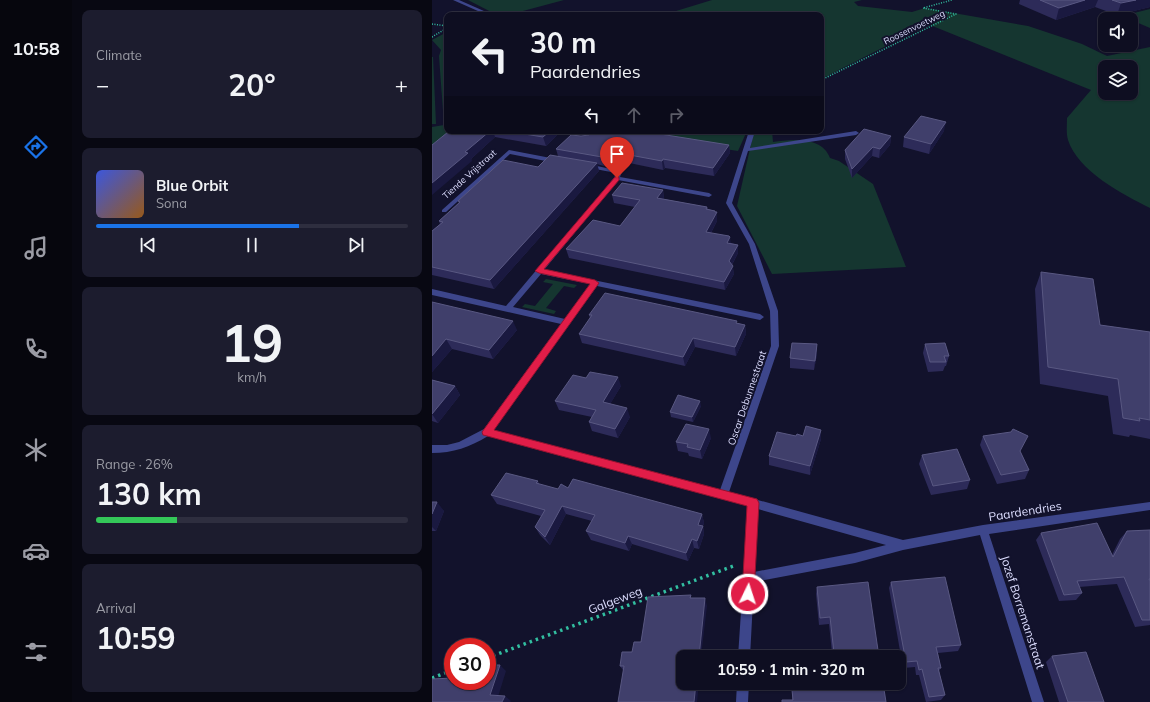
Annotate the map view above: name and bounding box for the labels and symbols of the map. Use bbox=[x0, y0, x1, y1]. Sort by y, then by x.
street label: Roosenvoetweg bbox=[881, 7, 947, 47]
pin bbox=[600, 137, 634, 178]
street label: Tiende Vrijstraat bbox=[440, 147, 498, 201]
street label: Oscar Debunnestraat bbox=[725, 349, 769, 447]
street label: Paardendries bbox=[987, 498, 1063, 524]
street label: Jozef Borremanstraat bbox=[998, 553, 1048, 671]
position arrow bbox=[727, 573, 769, 615]
street label: Galgeweg bbox=[586, 583, 644, 617]
speed limit sign: 30 bbox=[444, 638, 496, 690]

